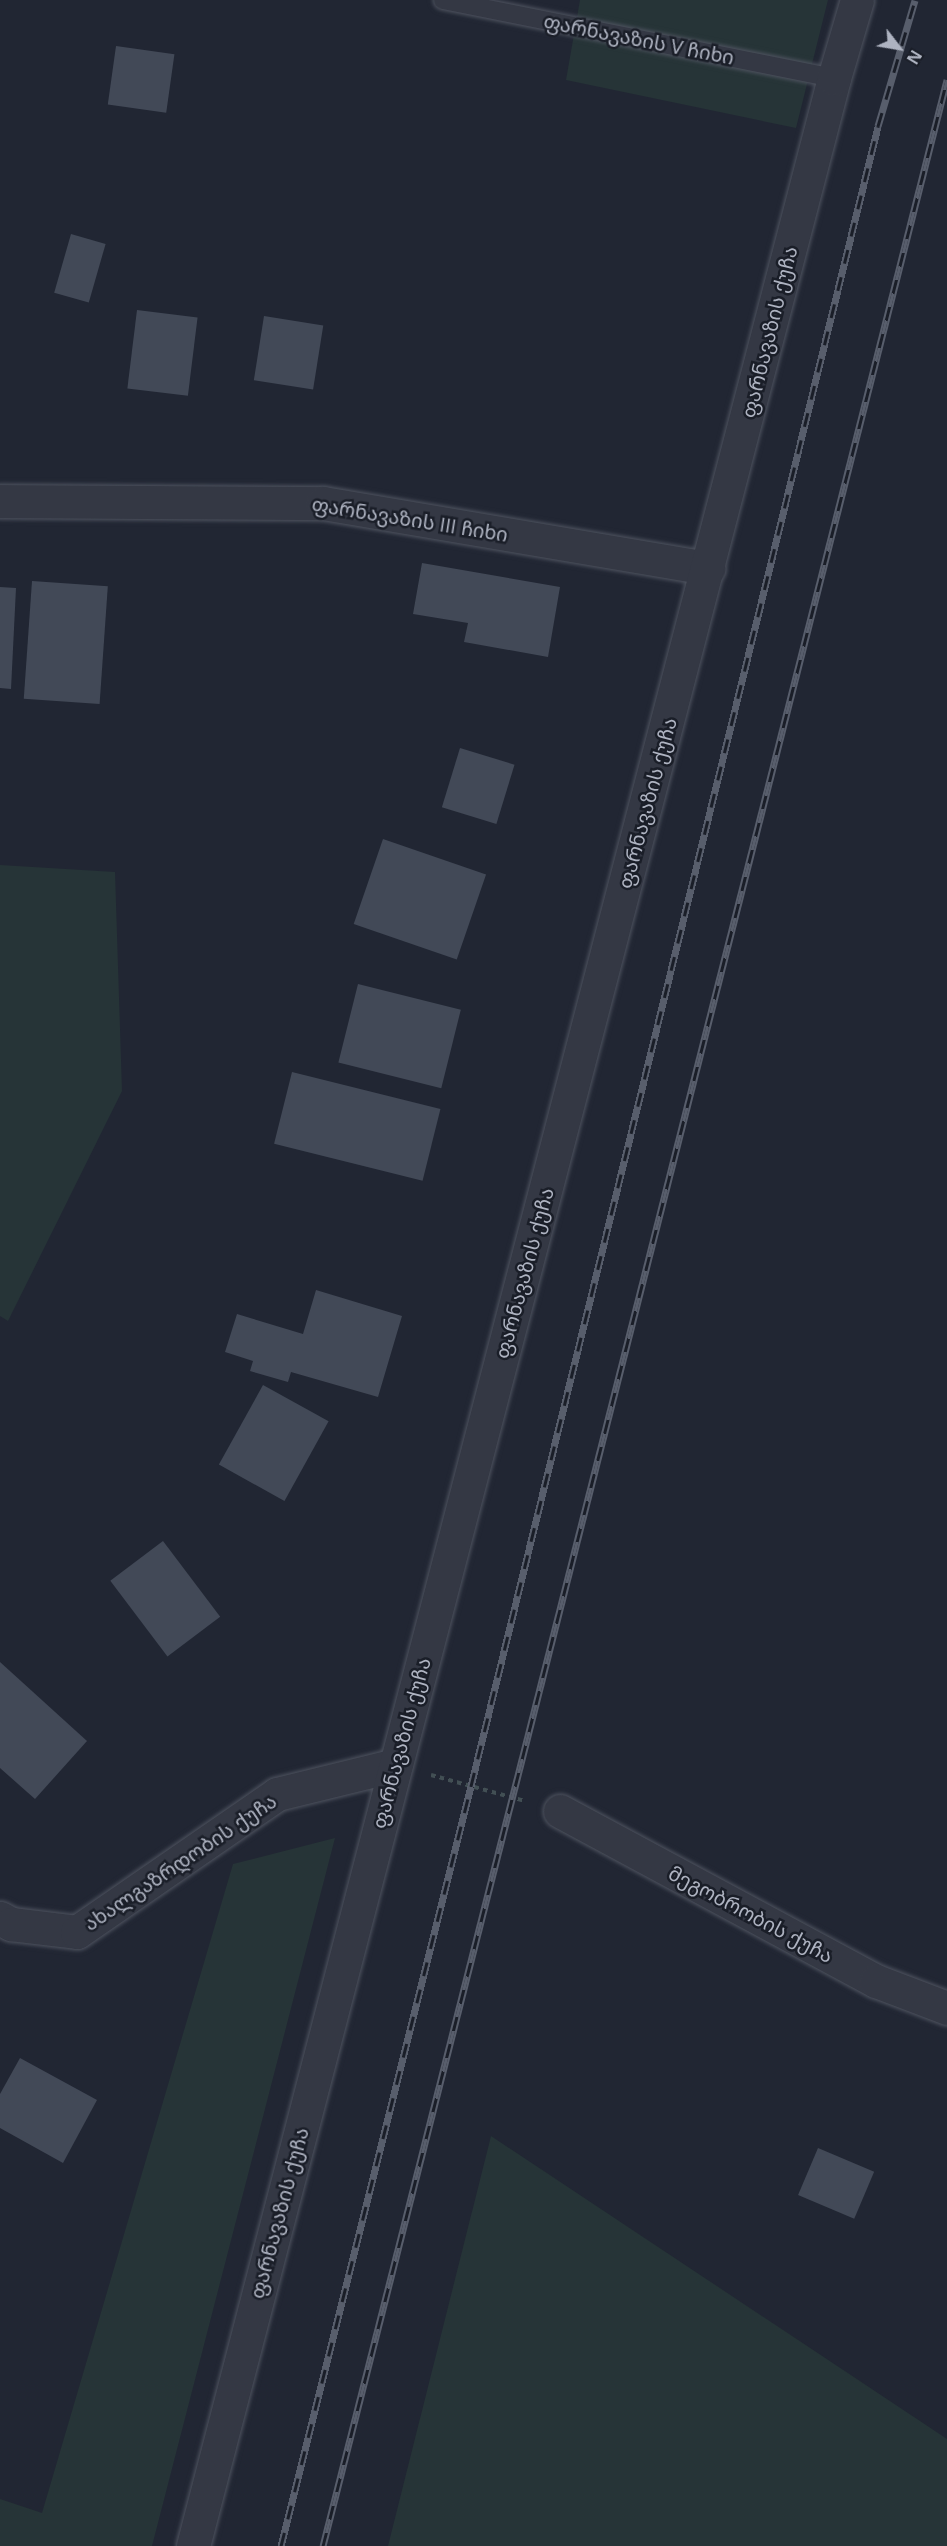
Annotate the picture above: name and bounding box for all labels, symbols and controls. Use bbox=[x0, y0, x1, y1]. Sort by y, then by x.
street label: ფარნავაზის V ჩიხი bbox=[542, 9, 736, 69]
north arrow bbox=[869, 18, 929, 78]
text: N bbox=[902, 46, 927, 69]
street label: ფარნავაზის ქუჩა bbox=[736, 244, 802, 420]
street label: ფარნავაზის III ჩიხი bbox=[310, 492, 510, 546]
street label: ფარნავაზის ქუჩა bbox=[613, 715, 681, 891]
street label: ფარნავაზის ქუჩა bbox=[490, 1185, 558, 1361]
street label: ფარნავაზის ქუჩა bbox=[367, 1655, 435, 1831]
street label: ახალგაზრდობის ქუჩა bbox=[79, 1789, 281, 1935]
street label: მეგობრობის ქუჩა bbox=[665, 1860, 837, 1968]
street label: ფარნავაზის ქუჩა bbox=[245, 2125, 313, 2301]

